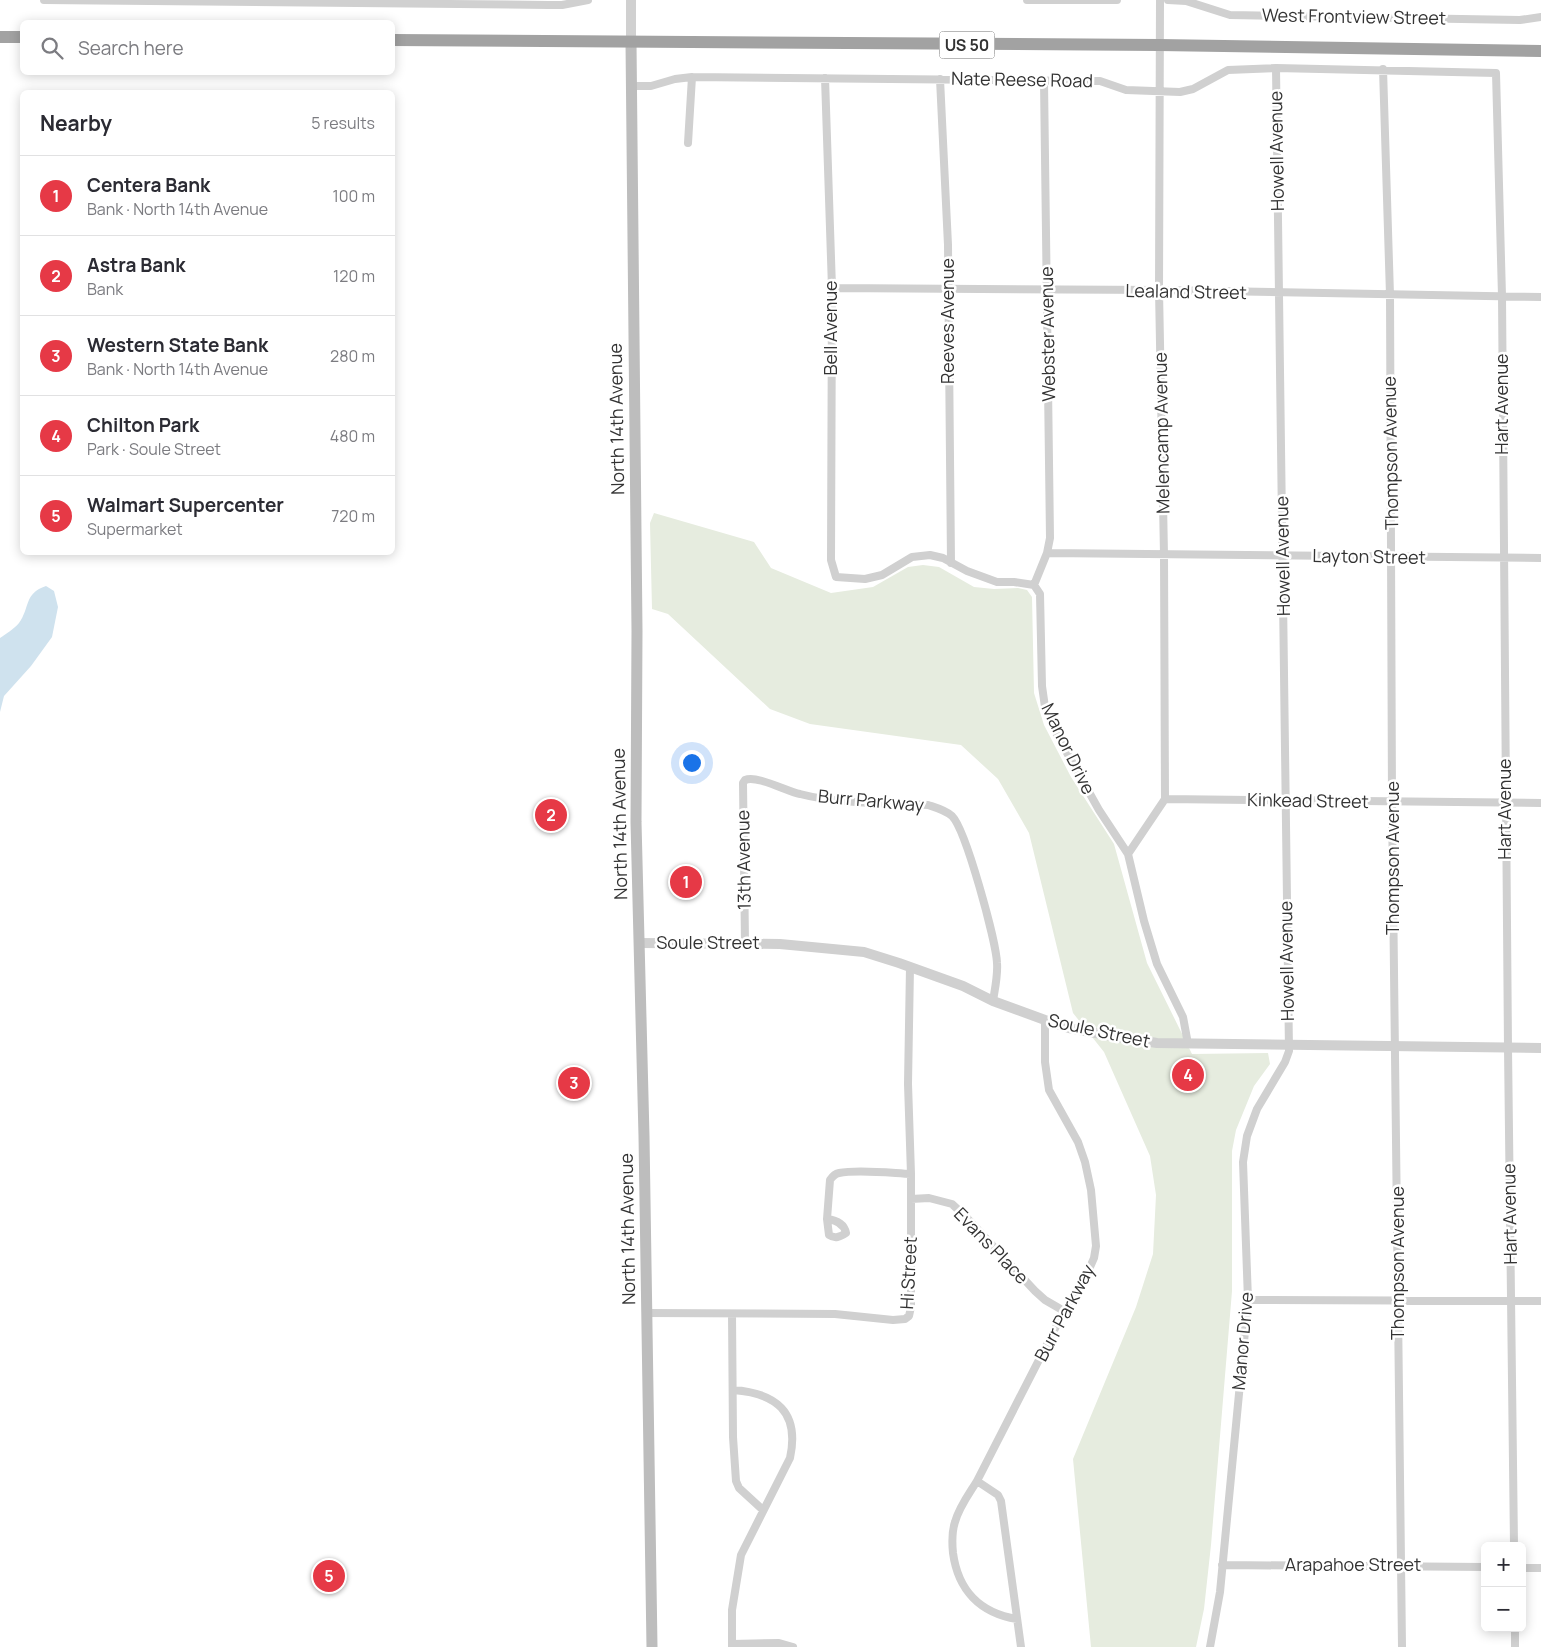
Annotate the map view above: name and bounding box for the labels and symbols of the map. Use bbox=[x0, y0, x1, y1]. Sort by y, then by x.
street label: West Frontview Street bbox=[1262, 2, 1446, 30]
road number: US 50 bbox=[940, 32, 994, 58]
street label: Nate Reese Road bbox=[951, 66, 1093, 92]
street label: Howell Avenue bbox=[1263, 91, 1289, 211]
street label: Reeves Avenue bbox=[935, 258, 959, 384]
street label: Webster Avenue bbox=[1034, 266, 1060, 402]
street label: Lealand Street bbox=[1125, 278, 1247, 304]
street label: Bell Avenue bbox=[818, 280, 842, 376]
street label: North 14th Avenue bbox=[603, 343, 629, 495]
street label: Melencamp Avenue bbox=[1148, 352, 1174, 514]
street label: Hart Avenue bbox=[1489, 353, 1513, 455]
street label: Thompson Avenue bbox=[1377, 376, 1403, 530]
street label: Howell Avenue bbox=[1269, 496, 1295, 616]
street label: Layton Street bbox=[1312, 543, 1426, 569]
street label: Manor Drive bbox=[1037, 699, 1101, 798]
street label: North 14th Avenue bbox=[606, 748, 632, 900]
your location bbox=[679, 750, 705, 776]
street label: Hart Avenue bbox=[1492, 758, 1516, 860]
street label: Thompson Avenue bbox=[1380, 781, 1404, 935]
street label: Burr Parkway bbox=[817, 783, 926, 817]
street label: Kinkead Street bbox=[1247, 787, 1369, 813]
pin: 2 bbox=[535, 796, 567, 834]
street label: 13th Avenue bbox=[730, 810, 756, 910]
pin: 1 bbox=[670, 863, 702, 901]
street label: Howell Avenue bbox=[1273, 901, 1299, 1021]
street label: Soule Street bbox=[656, 930, 760, 954]
street label: Soule Street bbox=[1046, 1008, 1152, 1053]
pin: 4 bbox=[1172, 1056, 1204, 1094]
pin: 3 bbox=[558, 1064, 590, 1102]
street label: North 14th Avenue bbox=[614, 1153, 640, 1305]
street label: Hart Avenue bbox=[1496, 1163, 1522, 1265]
street label: Thompson Avenue bbox=[1385, 1186, 1409, 1340]
street label: Evans Place bbox=[949, 1202, 1034, 1289]
street label: Hi Street bbox=[894, 1236, 922, 1310]
street label: Burr Parkway bbox=[1029, 1259, 1100, 1365]
street label: Manor Drive bbox=[1226, 1291, 1258, 1391]
street label: Arapahoe Street bbox=[1285, 1552, 1421, 1576]
pin: 5 bbox=[313, 1557, 345, 1595]

